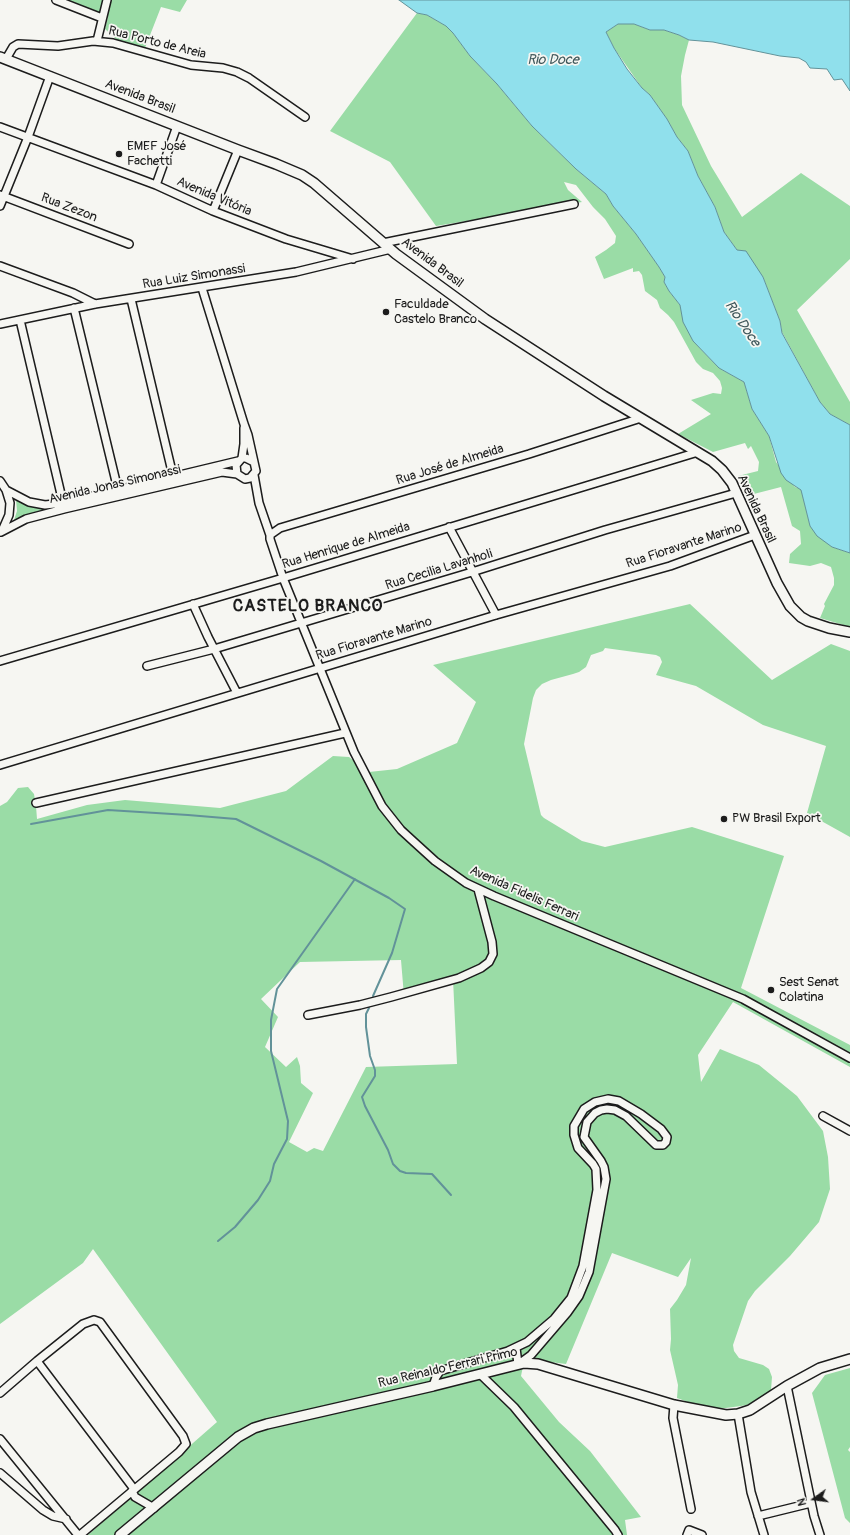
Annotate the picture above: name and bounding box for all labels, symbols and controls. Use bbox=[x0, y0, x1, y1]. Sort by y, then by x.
street label: Rua Porto de Areia bbox=[107, 23, 207, 63]
water label: Rio Doce bbox=[527, 52, 579, 68]
street label: Avenida Brasil bbox=[103, 76, 177, 118]
place label: EMEF José Fachetti bbox=[127, 139, 186, 170]
marker: EMEF José Fachetti bbox=[114, 149, 124, 159]
street label: Avenida Vitória bbox=[174, 174, 254, 220]
street label: Rua Zezon bbox=[39, 190, 99, 226]
street label: Avenida Brasil bbox=[398, 235, 466, 291]
street label: Rua Luiz Simonassi bbox=[141, 261, 247, 293]
place label: Faculdade Castelo Branco bbox=[394, 297, 477, 328]
water label: Rio Doce bbox=[721, 298, 763, 350]
marker: Faculdade Castelo Branco bbox=[381, 307, 391, 317]
street label: Rua José de Almeida bbox=[394, 441, 506, 489]
street label: Avenida Jonas Simonassi bbox=[47, 462, 183, 508]
street label: Avenida Brasil bbox=[733, 472, 779, 546]
street label: Rua Henrique de Almeida bbox=[280, 519, 412, 573]
street label: Rua Fioravante Marino bbox=[624, 520, 744, 572]
street label: Rua Cecilia Lavanholi bbox=[384, 546, 494, 594]
district label: CASTELO BRANCO bbox=[233, 597, 383, 617]
street label: Rua Fioravante Marino bbox=[314, 614, 434, 664]
place label: PW Brasil Export bbox=[732, 811, 821, 827]
marker: PW Brasil Export bbox=[719, 814, 729, 824]
street label: Avenida Fidelis Ferrari bbox=[467, 863, 581, 925]
place label: Sest Senat Colatina bbox=[779, 975, 839, 1006]
marker: Sest Senat Colatina bbox=[766, 985, 776, 995]
street label: Rua Reinaldo Ferrari Primo bbox=[377, 1344, 519, 1392]
north arrow bbox=[794, 1479, 834, 1519]
text: N bbox=[795, 1497, 809, 1507]

